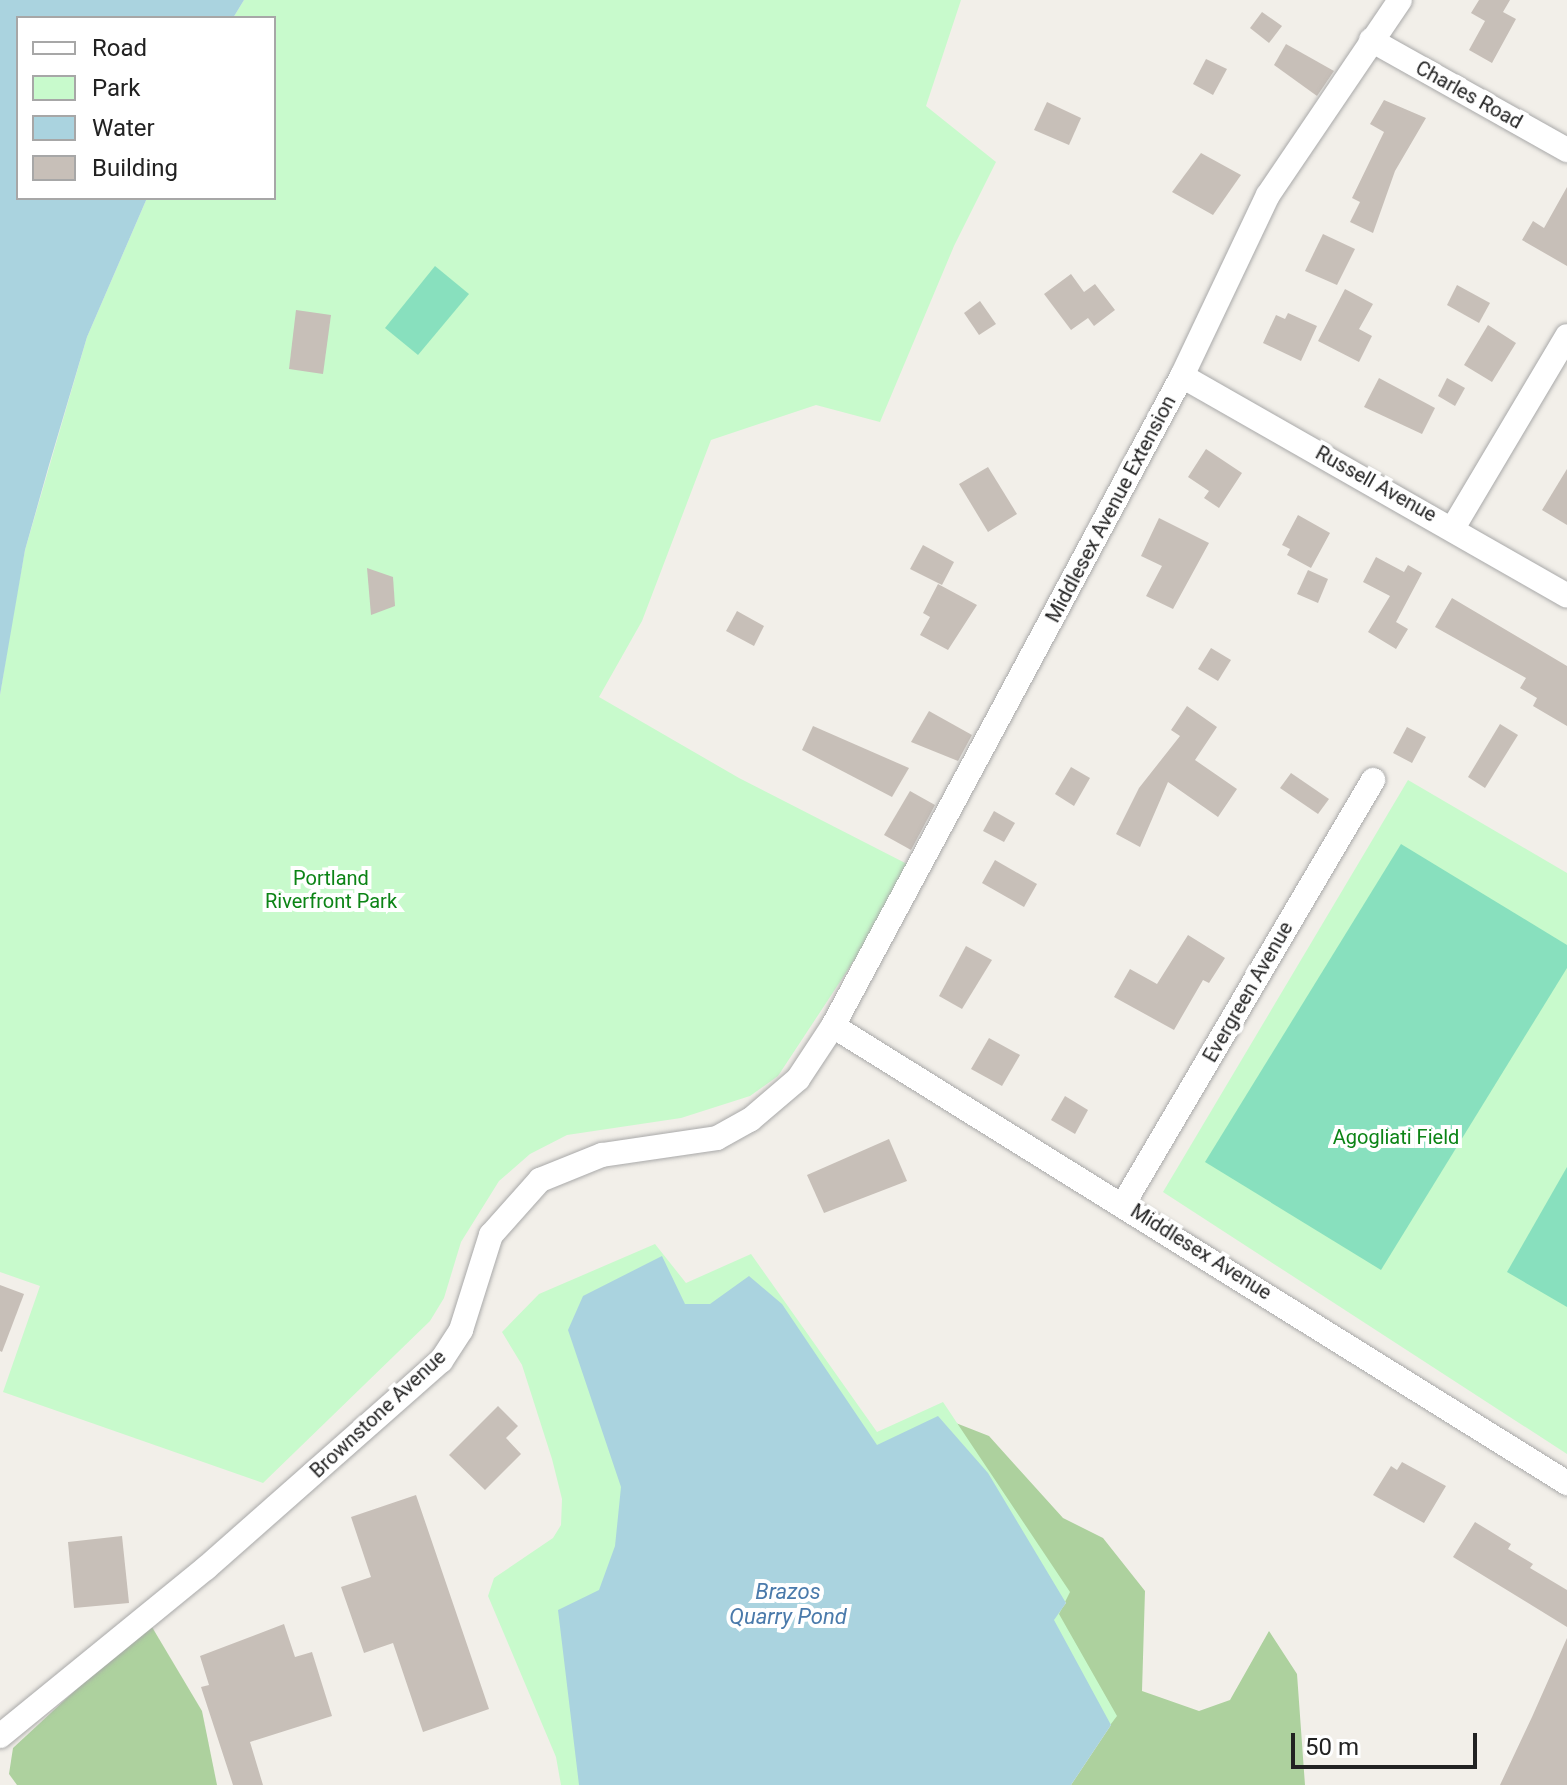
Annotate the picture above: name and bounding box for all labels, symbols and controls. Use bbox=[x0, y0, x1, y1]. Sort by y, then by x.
legend bbox=[16, 16, 276, 200]
text: Road bbox=[92, 34, 147, 62]
street label: Charles Road bbox=[1411, 56, 1527, 134]
text: Park bbox=[92, 74, 140, 102]
text: Water bbox=[92, 114, 155, 142]
text: Building bbox=[92, 154, 178, 182]
street label: Middlesex Avenue Extension bbox=[1041, 391, 1181, 627]
street label: Russell Avenue bbox=[1311, 441, 1441, 527]
park label: Portland Riverfront Park bbox=[265, 866, 397, 913]
street label: Evergreen Avenue bbox=[1198, 917, 1298, 1067]
park label: Agogliati Field bbox=[1333, 1125, 1459, 1149]
street label: Middlesex Avenue bbox=[1126, 1199, 1276, 1305]
street label: Brownstone Avenue bbox=[305, 1345, 451, 1483]
water label: Brazos Quarry Pond bbox=[729, 1578, 847, 1630]
scale bar bbox=[1295, 1717, 1481, 1767]
text: 50 m bbox=[1305, 1733, 1359, 1761]

